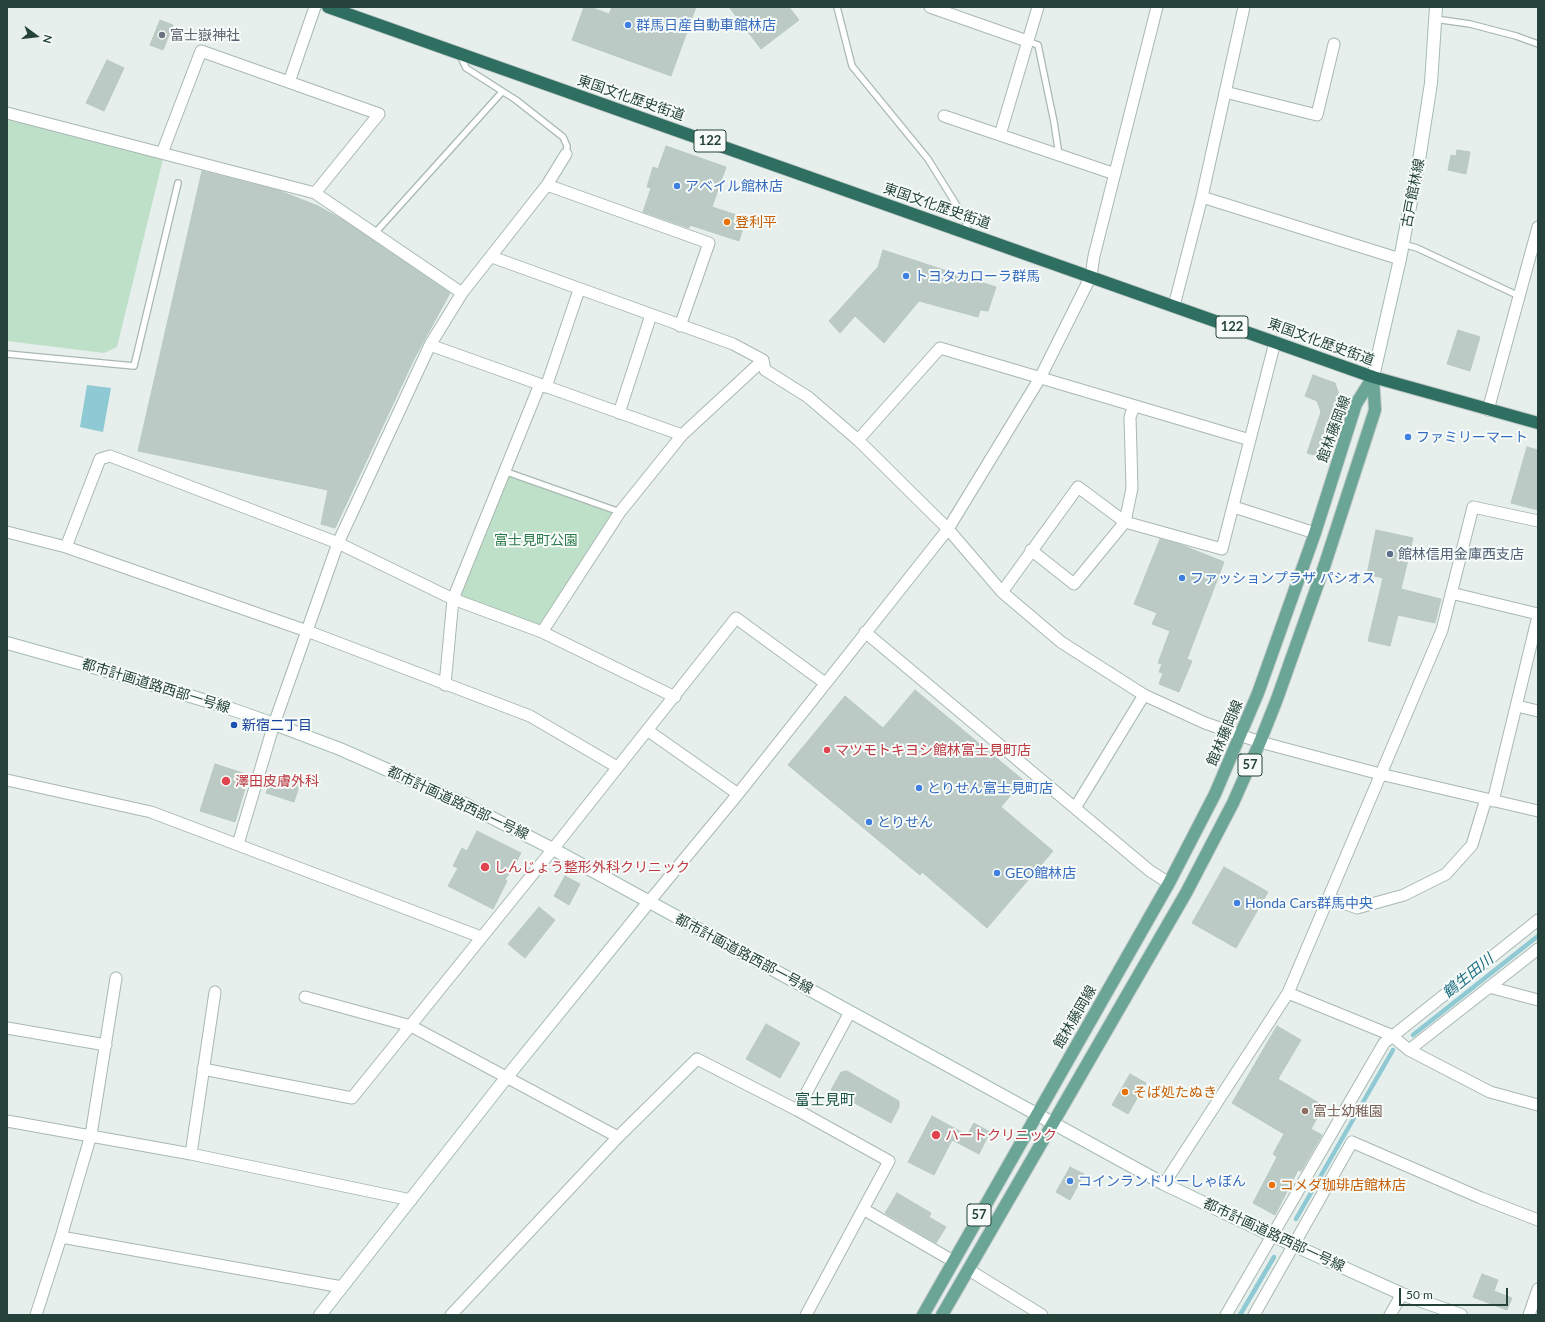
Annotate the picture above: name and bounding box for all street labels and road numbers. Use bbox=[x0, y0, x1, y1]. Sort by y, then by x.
street label: 東国文化歴史街道 bbox=[575, 72, 687, 124]
road number: 122 bbox=[694, 130, 726, 152]
street label: 古戸館林線 bbox=[1398, 157, 1428, 229]
street label: 東国文化歴史街道 bbox=[881, 180, 993, 232]
street label: 東国文化歴史街道 bbox=[1266, 315, 1376, 369]
road number: 122 bbox=[1216, 316, 1248, 338]
street label: 館林藤岡線 bbox=[1314, 393, 1354, 465]
street label: 都市計画道路西部一号線 bbox=[80, 655, 232, 717]
street label: 館林藤岡線 bbox=[1204, 698, 1246, 768]
road number: 57 bbox=[1238, 754, 1262, 776]
street label: 都市計画道路西部一号線 bbox=[385, 763, 531, 843]
street label: 都市計画道路西部一号線 bbox=[672, 910, 816, 998]
street label: 館林藤岡線 bbox=[1050, 982, 1100, 1052]
street label: 都市計画道路西部一号線 bbox=[1201, 1195, 1347, 1275]
road number: 57 bbox=[967, 1204, 991, 1226]

